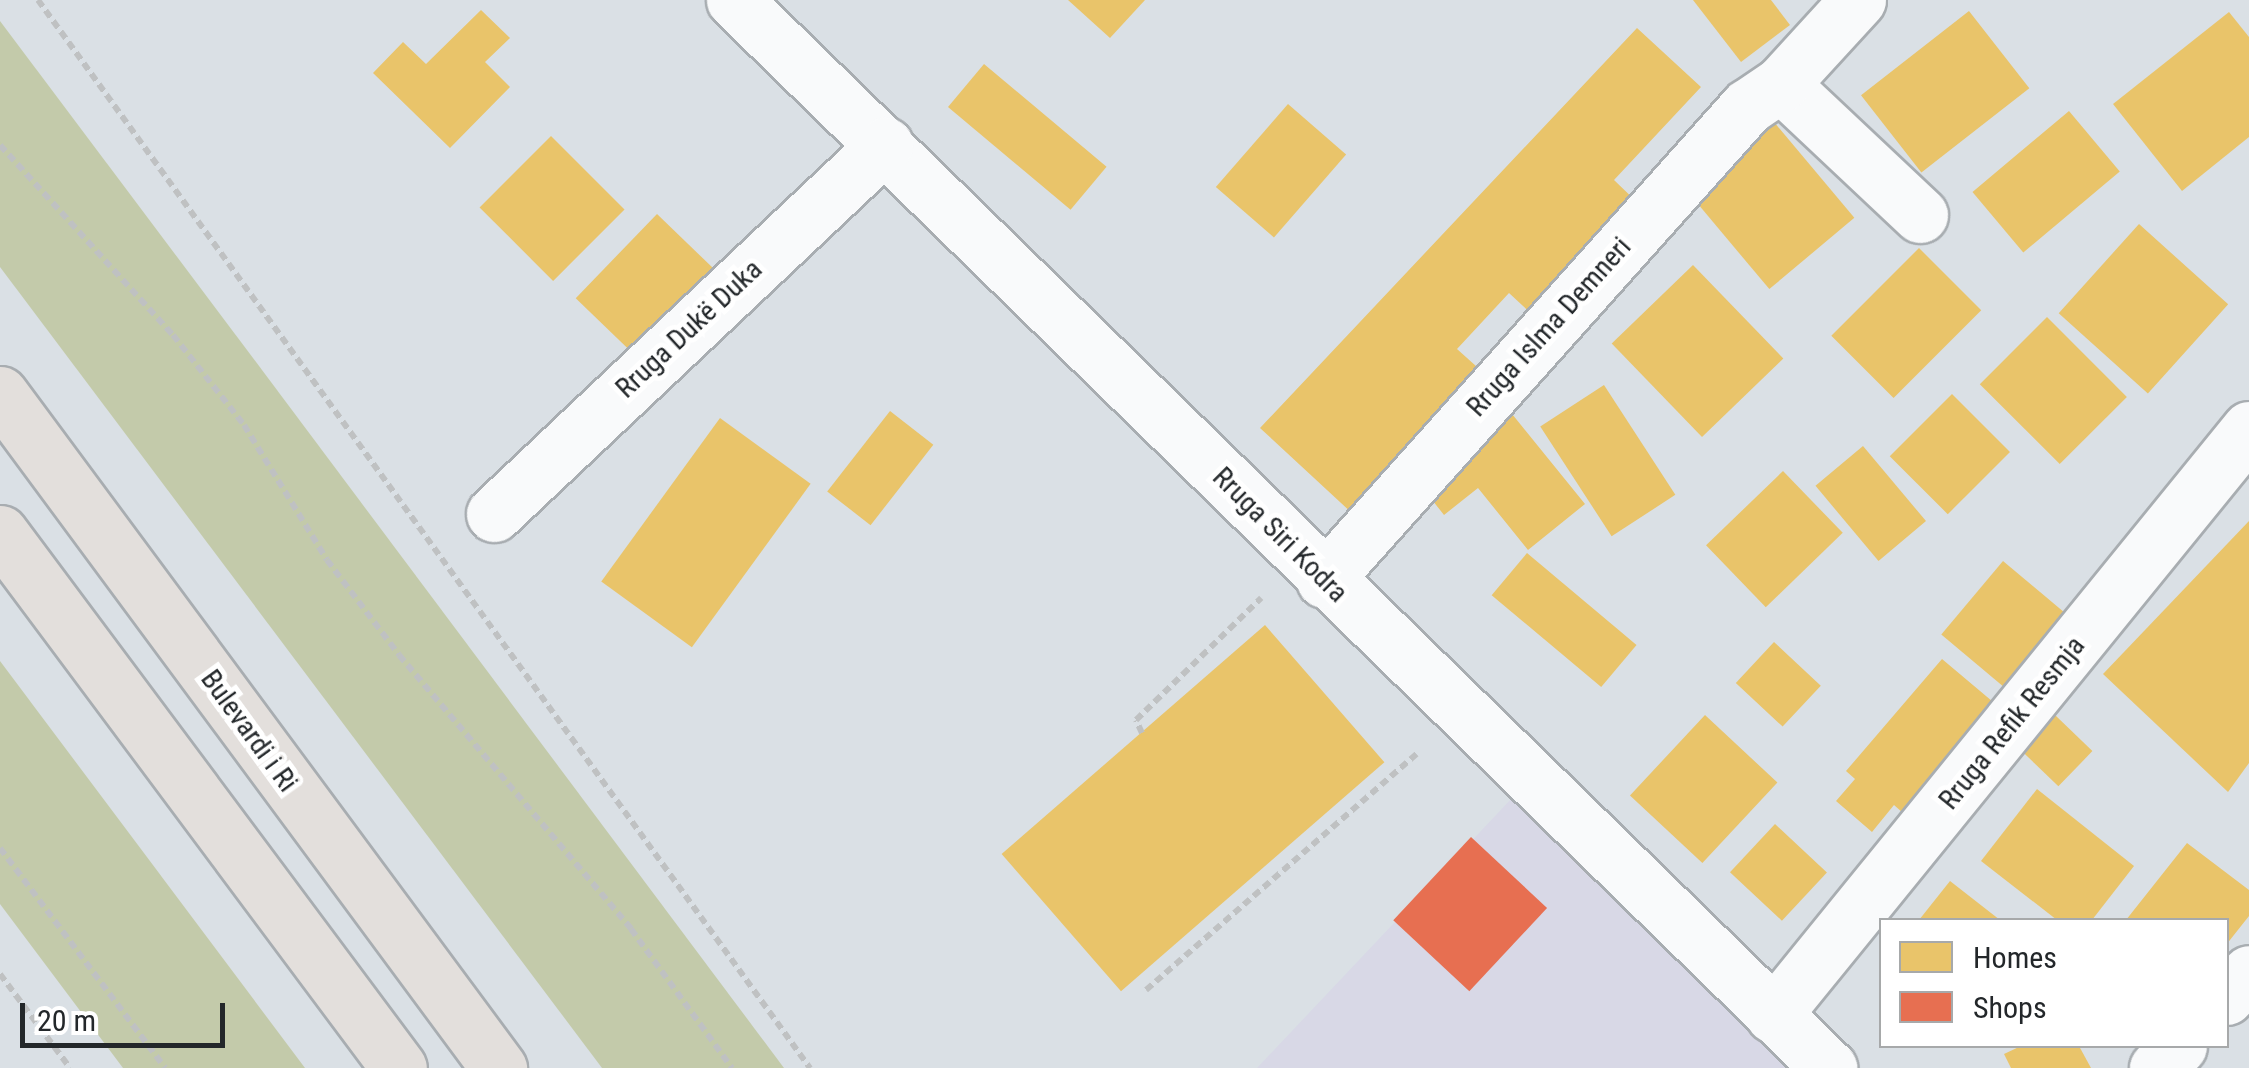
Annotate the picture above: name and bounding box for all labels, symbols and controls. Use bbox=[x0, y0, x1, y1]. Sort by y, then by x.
street label: Rruga Islma Demneri bbox=[1460, 230, 1638, 424]
street label: Rruga Dukë Duka bbox=[609, 253, 769, 405]
street label: Rruga Siri Kodra bbox=[1205, 460, 1355, 610]
street label: Rruga Refik Resmja bbox=[1932, 630, 2092, 816]
street label: Bulevardi i Ri bbox=[194, 663, 304, 799]
legend bbox=[1879, 918, 2229, 1048]
text: Homes bbox=[1973, 940, 2057, 975]
scale bar bbox=[25, 983, 230, 1045]
text: Shops bbox=[1973, 990, 2047, 1025]
text: 20 m bbox=[37, 1003, 96, 1038]

